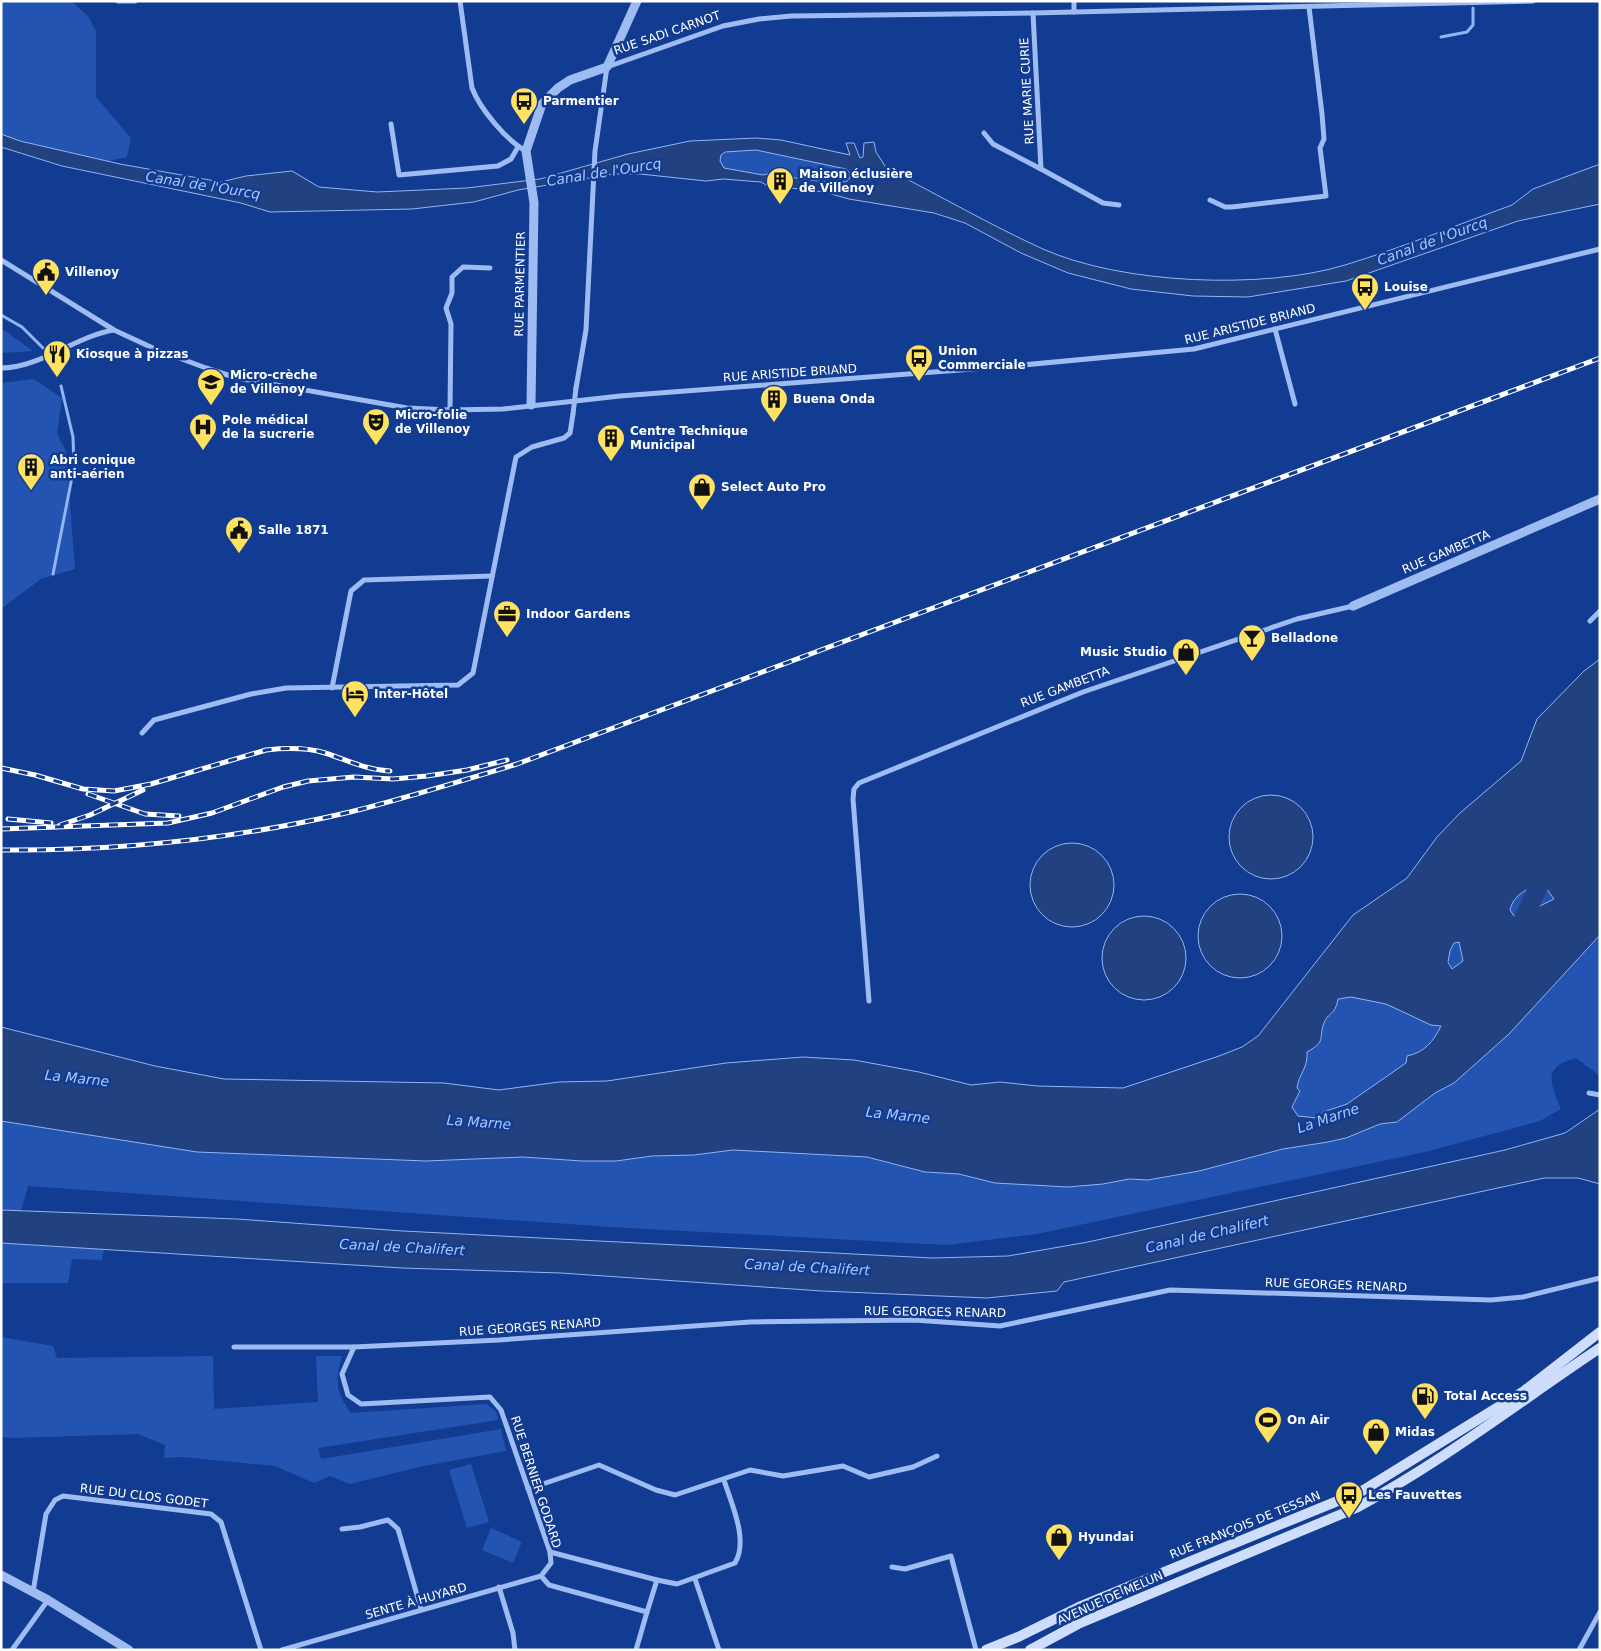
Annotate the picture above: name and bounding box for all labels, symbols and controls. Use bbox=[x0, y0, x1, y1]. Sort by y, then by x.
street label: RUE SADI CARNOT bbox=[612, 8, 723, 58]
street label: RUE MARIE CURIE bbox=[1017, 37, 1037, 145]
bus stop icon: Parmentier bbox=[509, 86, 539, 125]
place label: Parmentier bbox=[543, 94, 619, 108]
water label: Canal de l'Ourcq bbox=[545, 155, 663, 189]
building icon: Maison éclusière de Villenoy bbox=[765, 166, 795, 205]
place label: Maison éclusière de Villenoy bbox=[799, 167, 913, 195]
water label: Canal de l'Ourcq bbox=[144, 168, 262, 202]
water label: Canal de l'Ourcq bbox=[1375, 214, 1489, 268]
street label: RUE PARMENTIER bbox=[512, 231, 528, 337]
public building icon: Villenoy bbox=[31, 257, 61, 296]
place label: Villenoy bbox=[65, 265, 119, 279]
bus stop icon: Louise bbox=[1350, 272, 1380, 311]
place label: Louise bbox=[1384, 280, 1428, 294]
street label: RUE ARISTIDE BRIAND bbox=[1183, 301, 1317, 347]
restaurant icon: Kiosque à pizzas bbox=[42, 339, 72, 378]
bus stop icon: Union Commerciale bbox=[904, 343, 934, 382]
place label: Union Commerciale bbox=[938, 344, 1026, 372]
place label: Kiosque à pizzas bbox=[76, 347, 188, 361]
street label: RUE ARISTIDE BRIAND bbox=[723, 361, 857, 385]
school or university icon: Micro-crèche de Villenoy bbox=[196, 367, 226, 406]
place label: Micro-crèche de Villenoy bbox=[230, 368, 317, 396]
building icon: Buena Onda bbox=[759, 384, 789, 423]
place label: Buena Onda bbox=[793, 392, 875, 406]
theatre icon: Micro-folie de Villenoy bbox=[361, 407, 391, 446]
place label: Micro-folie de Villenoy bbox=[395, 408, 470, 436]
hospital icon: Pole médical de la sucrerie bbox=[188, 412, 218, 451]
place label: Pole médical de la sucrerie bbox=[222, 413, 314, 441]
building icon: Centre Technique Municipal bbox=[596, 423, 626, 462]
place label: Centre Technique Municipal bbox=[630, 424, 748, 452]
building icon: Abri conique anti-aérien bbox=[16, 452, 46, 491]
place label: Abri conique anti-aérien bbox=[50, 453, 135, 481]
shop icon: Select Auto Pro bbox=[687, 472, 717, 511]
place label: Select Auto Pro bbox=[721, 480, 826, 494]
public building icon: Salle 1871 bbox=[224, 515, 254, 554]
place label: Salle 1871 bbox=[258, 523, 329, 537]
street label: RUE GAMBETTA bbox=[1400, 527, 1493, 577]
office icon: Indoor Gardens bbox=[492, 599, 522, 638]
place label: Indoor Gardens bbox=[526, 607, 630, 621]
bar icon: Belladone bbox=[1237, 623, 1267, 662]
place label: Belladone bbox=[1271, 631, 1338, 645]
shop icon: Music Studio bbox=[1171, 637, 1201, 676]
place label: Music Studio bbox=[1080, 645, 1167, 659]
street label: RUE GAMBETTA bbox=[1019, 663, 1112, 710]
hotel icon: Inter-Hôtel bbox=[340, 679, 370, 718]
place label: Inter-Hôtel bbox=[374, 687, 448, 701]
water label: La Marne bbox=[44, 1067, 110, 1089]
water label: La Marne bbox=[1295, 1100, 1361, 1136]
water label: La Marne bbox=[865, 1104, 931, 1126]
water label: La Marne bbox=[446, 1112, 512, 1132]
water label: Canal de Chalifert bbox=[1144, 1212, 1271, 1256]
water label: Canal de Chalifert bbox=[339, 1236, 466, 1258]
water label: Canal de Chalifert bbox=[744, 1256, 871, 1278]
street label: RUE GEORGES RENARD bbox=[1265, 1276, 1407, 1294]
street label: RUE GEORGES RENARD bbox=[864, 1304, 1006, 1320]
street label: RUE GEORGES RENARD bbox=[459, 1315, 601, 1339]
fuel station icon: Total Access bbox=[1410, 1381, 1440, 1420]
place label: Total Access bbox=[1444, 1389, 1527, 1403]
sports icon: On Air bbox=[1253, 1405, 1283, 1444]
place label: On Air bbox=[1287, 1413, 1329, 1427]
street label: RUE BERNIER GODARD bbox=[508, 1414, 564, 1550]
shop icon: Midas bbox=[1361, 1417, 1391, 1456]
place label: Midas bbox=[1395, 1425, 1435, 1439]
bus stop icon: Les Fauvettes bbox=[1334, 1480, 1364, 1519]
street label: RUE DU CLOS GODET bbox=[79, 1481, 209, 1511]
street label: RUE FRANÇOIS DE TESSAN bbox=[1168, 1488, 1322, 1562]
place label: Les Fauvettes bbox=[1368, 1488, 1462, 1502]
shop icon: Hyundai bbox=[1044, 1522, 1074, 1561]
place label: Hyundai bbox=[1078, 1530, 1134, 1544]
street label: AVENUE DE MELUN bbox=[1055, 1568, 1165, 1628]
street label: SENTE À HUYARD bbox=[363, 1579, 468, 1622]

